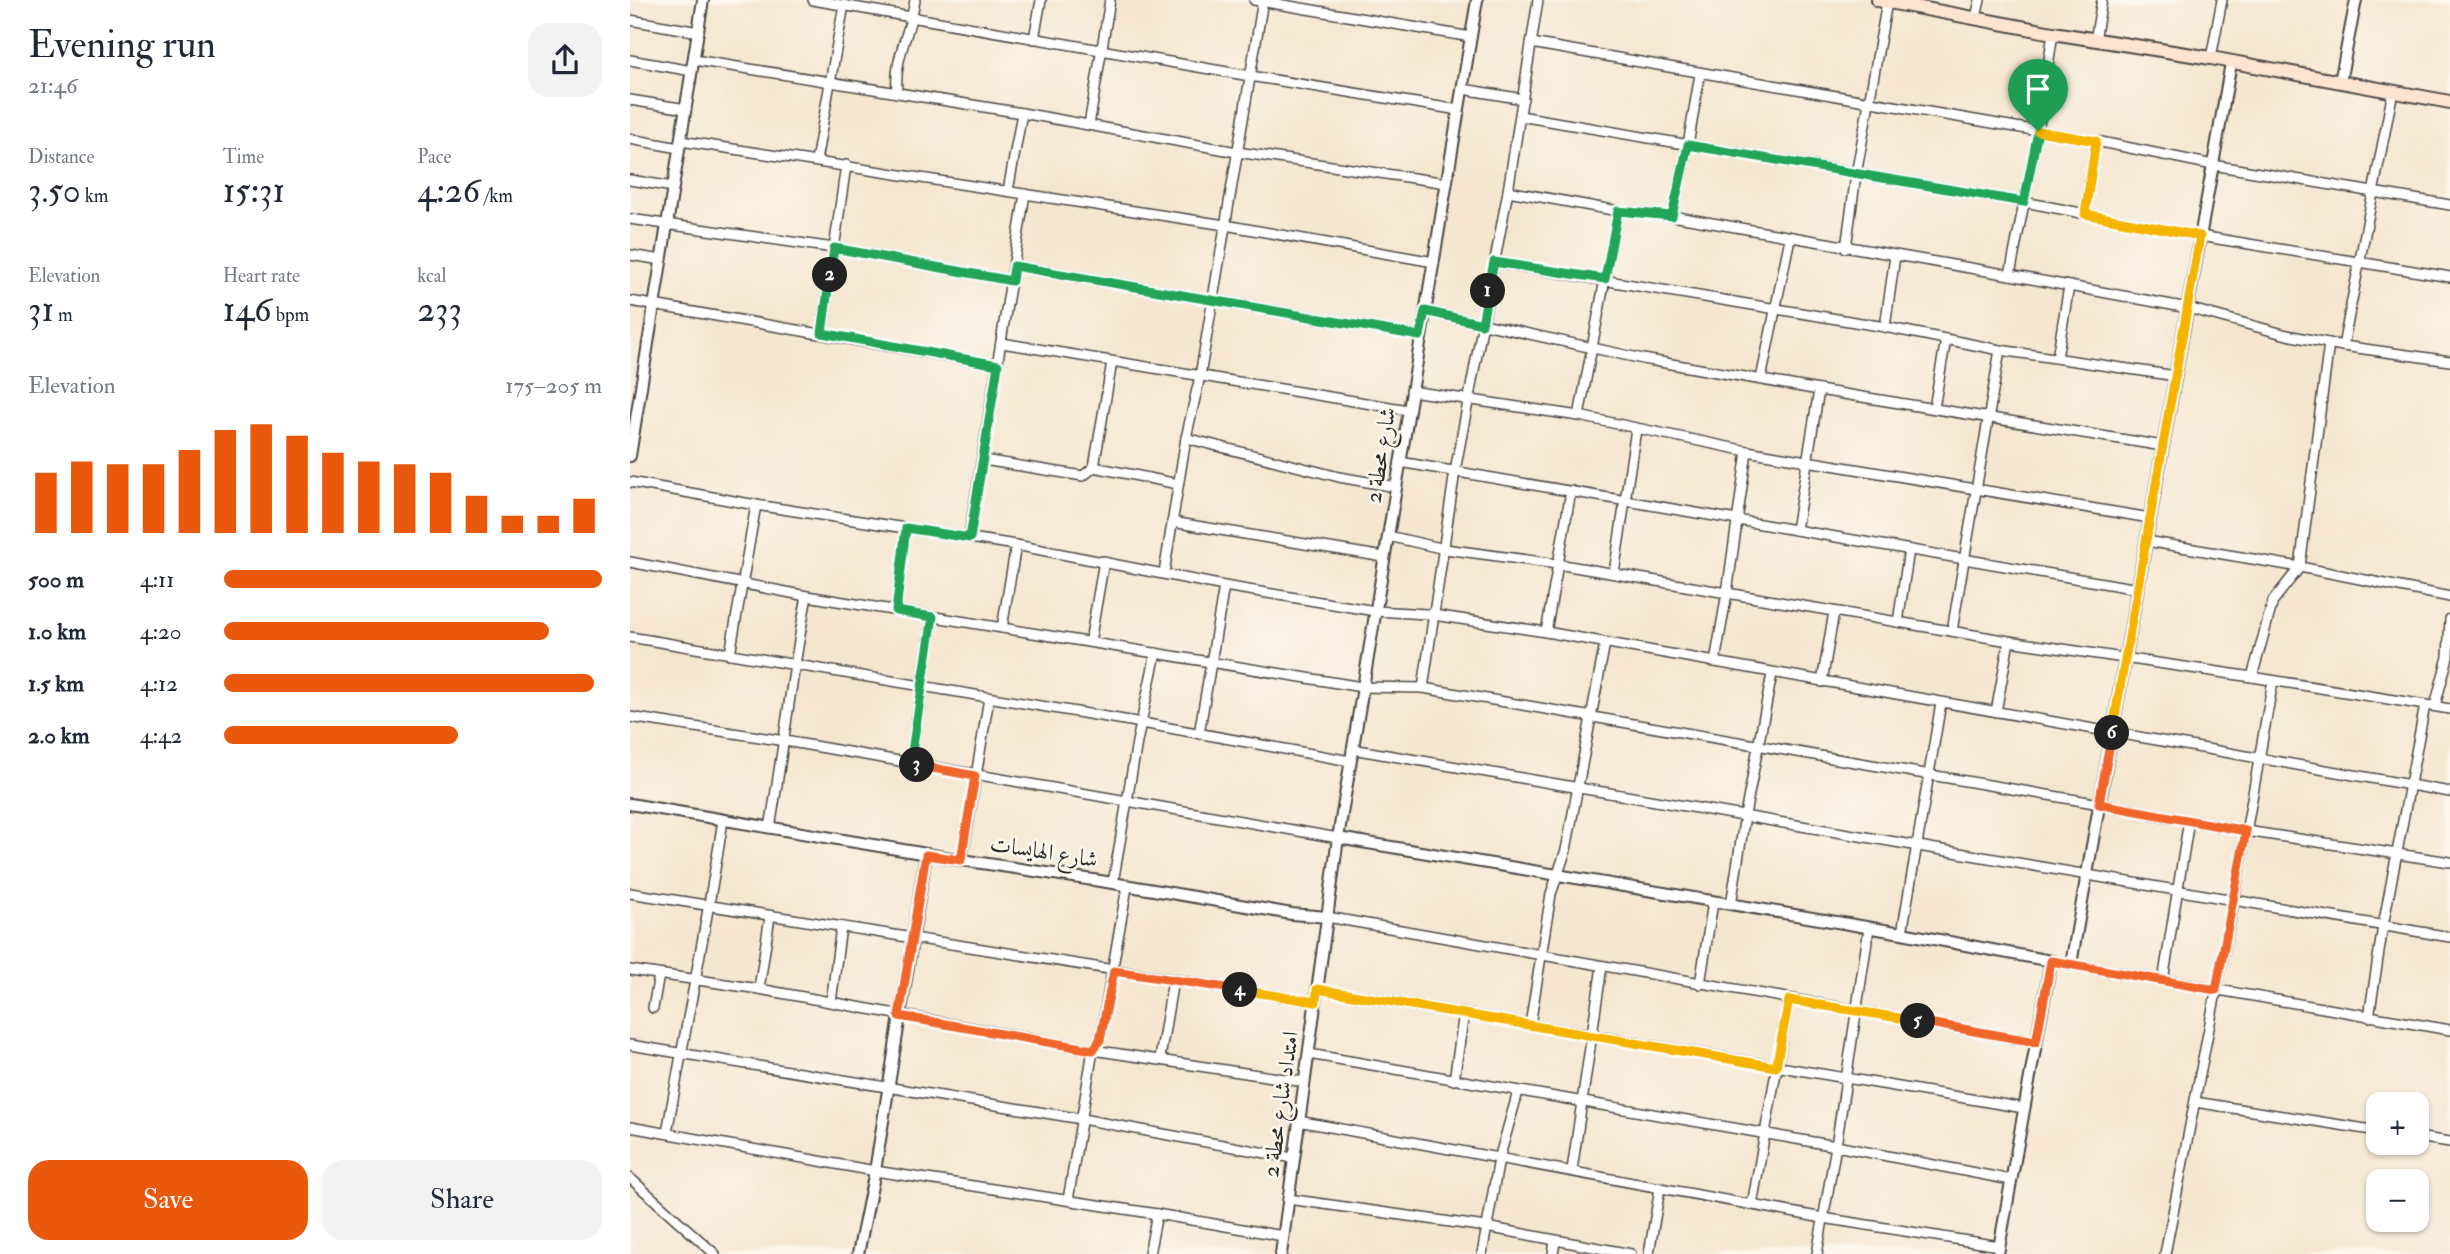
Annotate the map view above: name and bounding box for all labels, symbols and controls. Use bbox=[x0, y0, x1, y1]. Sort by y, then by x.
text: Evening run bbox=[28, 21, 216, 69]
button: share bbox=[528, 23, 602, 97]
pin bbox=[2008, 59, 2068, 131]
icon: arrive bbox=[2019, 70, 2057, 108]
text: 21:46 bbox=[28, 71, 78, 100]
text: Distance bbox=[28, 145, 94, 169]
text: Time bbox=[223, 145, 264, 169]
text: Pace bbox=[417, 145, 451, 169]
text: 3.50 bbox=[28, 169, 81, 213]
text: 15:31 bbox=[223, 169, 285, 213]
text: 4:26 bbox=[417, 169, 480, 213]
text: km bbox=[81, 184, 108, 208]
text: /km bbox=[480, 184, 513, 208]
pin: 2 bbox=[812, 258, 848, 292]
text: 2 bbox=[825, 262, 834, 286]
text: Elevation bbox=[28, 264, 100, 288]
text: Heart rate bbox=[223, 264, 300, 288]
text: kcal bbox=[417, 264, 446, 288]
pin: 1 bbox=[1470, 274, 1506, 308]
text: 1 bbox=[1484, 278, 1491, 302]
text: 31 bbox=[28, 288, 54, 332]
text: 146 bbox=[223, 288, 272, 332]
text: 233 bbox=[417, 288, 462, 332]
text: m bbox=[54, 303, 73, 327]
text: bpm bbox=[272, 303, 309, 327]
text: Elevation bbox=[28, 371, 116, 400]
text: 175–205 m bbox=[505, 371, 602, 400]
street label: شارع محطة 2 bbox=[1359, 405, 1407, 506]
text: 500 m bbox=[28, 565, 84, 594]
text: 4:11 bbox=[140, 565, 175, 594]
text: 1.0 km bbox=[28, 617, 86, 646]
text: 4:20 bbox=[140, 617, 182, 646]
text: 1.5 km bbox=[28, 669, 84, 698]
text: 4:12 bbox=[140, 669, 178, 698]
pin: 6 bbox=[2094, 716, 2130, 750]
text: 6 bbox=[2107, 720, 2116, 744]
text: 2.0 km bbox=[28, 721, 90, 750]
text: 4:42 bbox=[140, 721, 182, 750]
pin: 3 bbox=[900, 748, 934, 782]
text: 3 bbox=[913, 752, 920, 776]
street label: شارع الهايسات bbox=[987, 829, 1100, 879]
pin: 4 bbox=[1222, 972, 1258, 1007]
text: 4 bbox=[1234, 977, 1245, 1001]
pin: 5 bbox=[1900, 1004, 1936, 1038]
text: 5 bbox=[1913, 1008, 1922, 1032]
street label: امتداد شارع محطة 2 bbox=[1256, 1029, 1310, 1180]
map controls bbox=[2366, 1092, 2429, 1232]
button: + bbox=[2366, 1092, 2429, 1155]
button: Save bbox=[28, 1160, 308, 1240]
button: Share bbox=[322, 1160, 602, 1240]
button: − bbox=[2366, 1169, 2429, 1232]

